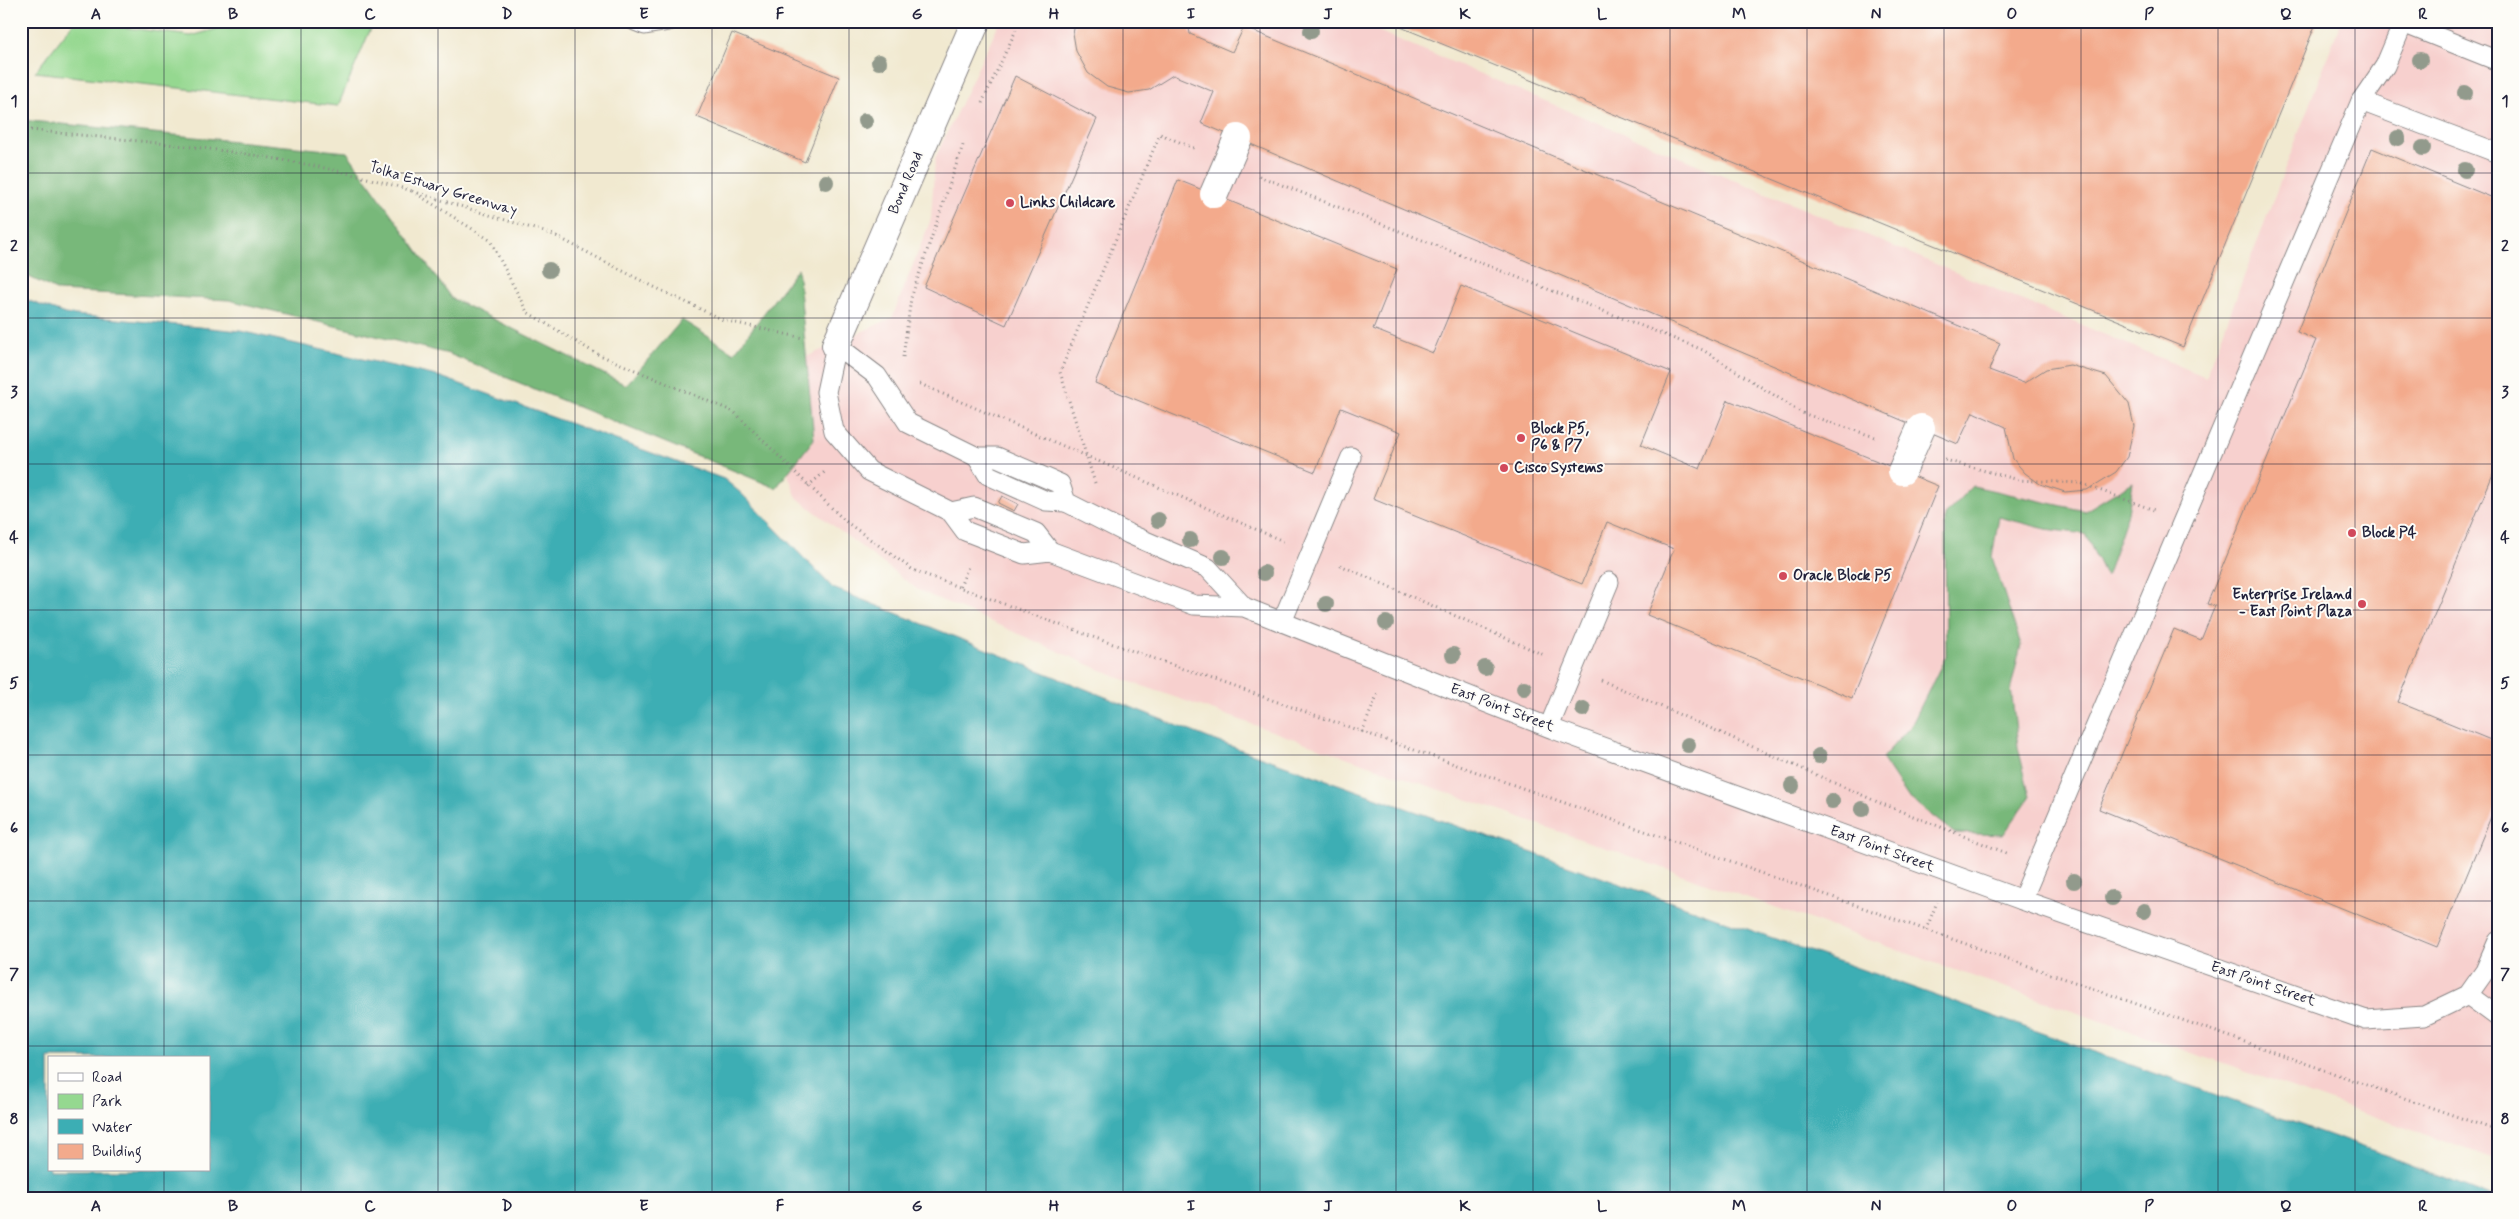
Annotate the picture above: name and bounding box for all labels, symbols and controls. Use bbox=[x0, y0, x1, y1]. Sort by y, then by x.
text: A bbox=[91, 4, 101, 25]
text: B bbox=[228, 4, 238, 25]
text: C bbox=[364, 4, 376, 25]
text: D bbox=[501, 4, 513, 25]
text: E bbox=[639, 4, 649, 25]
text: F bbox=[776, 4, 785, 25]
text: G bbox=[912, 4, 923, 25]
text: H bbox=[1049, 4, 1060, 25]
text: I bbox=[1187, 4, 1196, 25]
text: J bbox=[1323, 4, 1333, 25]
text: K bbox=[1459, 4, 1471, 25]
text: L bbox=[1597, 4, 1608, 25]
text: M bbox=[1732, 4, 1746, 25]
text: N bbox=[1871, 4, 1881, 25]
text: O bbox=[2007, 4, 2018, 25]
text: P bbox=[2144, 4, 2154, 25]
text: Q bbox=[2280, 4, 2292, 25]
text: R bbox=[2418, 4, 2428, 25]
text: 1 bbox=[10, 91, 18, 112]
text: 1 bbox=[2501, 91, 2509, 112]
street label: Bond Road bbox=[884, 149, 928, 217]
street label: Tolka Estuary Greenway bbox=[366, 157, 520, 221]
place label: Links Childcare bbox=[1020, 193, 1115, 213]
marker: Links Childcare bbox=[1004, 197, 1016, 209]
text: 2 bbox=[10, 236, 18, 257]
text: 2 bbox=[2501, 236, 2509, 257]
text: 3 bbox=[10, 382, 18, 403]
text: 3 bbox=[2501, 382, 2509, 403]
place label: Block P5, P6 & P7 bbox=[1531, 419, 1590, 456]
marker: Block P5, P6 & P7 bbox=[1515, 432, 1527, 444]
place label: Cisco Systems bbox=[1514, 458, 1603, 478]
marker: Cisco Systems bbox=[1498, 462, 1510, 474]
place label: Block P4 bbox=[2362, 523, 2417, 543]
text: 4 bbox=[9, 527, 19, 548]
marker: Block P4 bbox=[2346, 527, 2358, 539]
text: 4 bbox=[2500, 527, 2510, 548]
place label: Oracle Block P5 bbox=[1793, 566, 1892, 586]
marker: Oracle Block P5 bbox=[1777, 570, 1789, 582]
place label: Enterprise Ireland - East Point Plaza bbox=[2232, 585, 2352, 622]
marker: Enterprise Ireland - East Point Plaza bbox=[2356, 598, 2368, 610]
text: 5 bbox=[9, 673, 19, 694]
text: 5 bbox=[2500, 673, 2510, 694]
street label: East Point Street bbox=[1447, 679, 1557, 737]
text: 6 bbox=[10, 818, 18, 839]
text: 6 bbox=[2501, 818, 2509, 839]
street label: East Point Street bbox=[1827, 821, 1937, 877]
street label: East Point Street bbox=[2208, 957, 2318, 1011]
text: 7 bbox=[9, 964, 19, 985]
text: 7 bbox=[2500, 964, 2510, 985]
legend bbox=[48, 1056, 210, 1172]
text: Road bbox=[92, 1068, 122, 1088]
text: Park bbox=[92, 1092, 122, 1112]
text: 8 bbox=[9, 1109, 19, 1130]
text: 8 bbox=[2500, 1109, 2510, 1130]
text: Water bbox=[92, 1118, 132, 1138]
text: Building bbox=[92, 1142, 142, 1163]
text: A bbox=[91, 1196, 101, 1217]
text: B bbox=[228, 1196, 238, 1217]
text: C bbox=[364, 1196, 376, 1217]
text: D bbox=[501, 1196, 513, 1217]
text: E bbox=[639, 1196, 649, 1217]
text: F bbox=[776, 1196, 785, 1217]
text: G bbox=[912, 1196, 923, 1217]
text: H bbox=[1049, 1196, 1060, 1217]
text: I bbox=[1187, 1196, 1196, 1217]
text: J bbox=[1323, 1196, 1333, 1217]
text: K bbox=[1459, 1196, 1471, 1217]
text: L bbox=[1597, 1196, 1608, 1217]
text: M bbox=[1732, 1196, 1746, 1217]
text: N bbox=[1871, 1196, 1881, 1217]
text: O bbox=[2007, 1196, 2018, 1217]
text: P bbox=[2144, 1196, 2154, 1217]
text: Q bbox=[2280, 1196, 2292, 1217]
text: R bbox=[2418, 1196, 2428, 1217]

